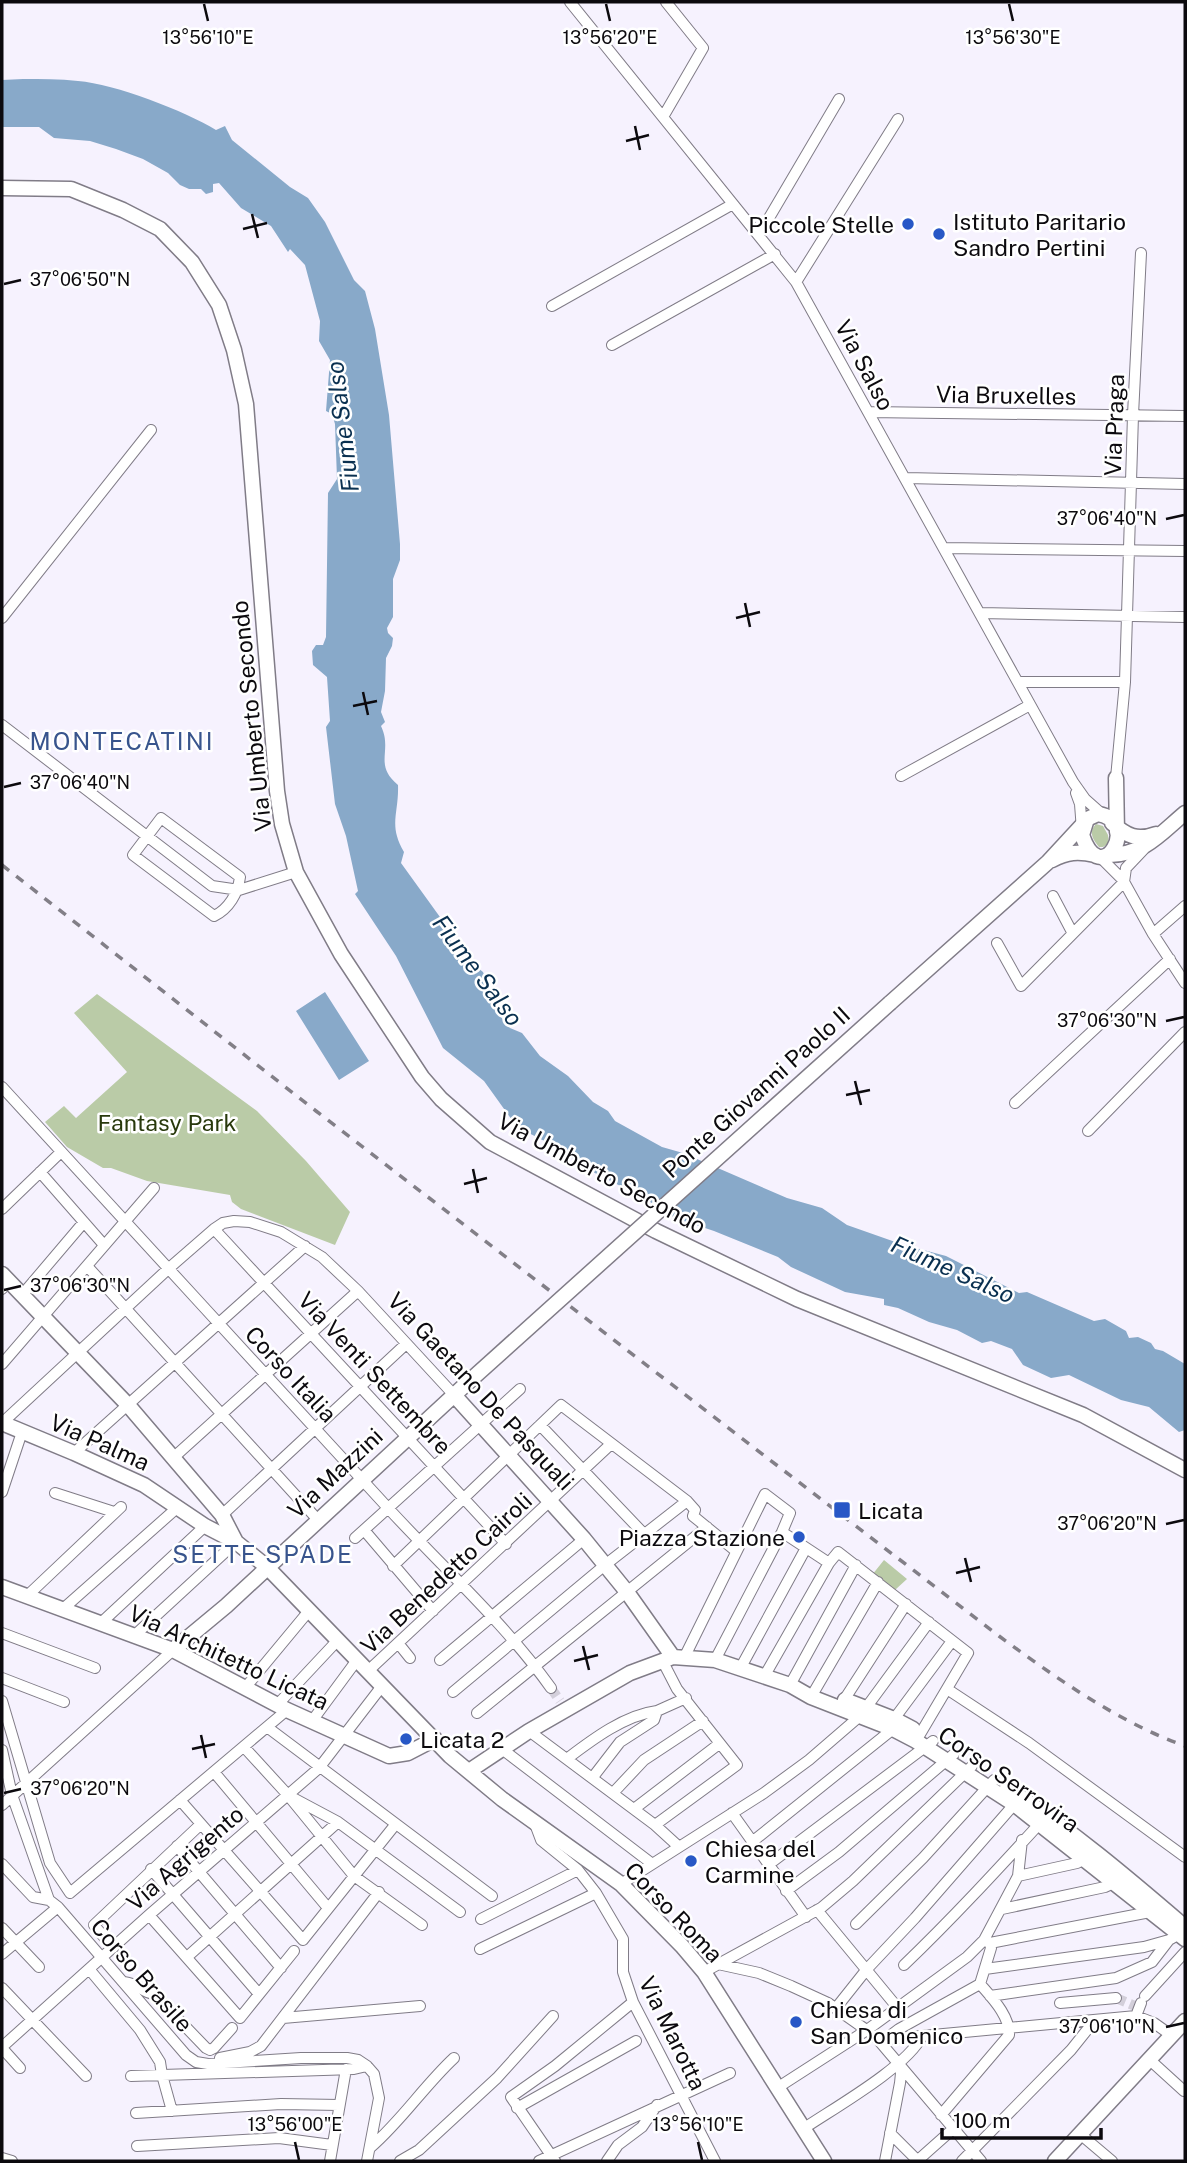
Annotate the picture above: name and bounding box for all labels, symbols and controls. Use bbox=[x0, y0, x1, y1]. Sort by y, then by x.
text: 13°56'10"E bbox=[162, 27, 254, 48]
text: 13°56'20"E bbox=[563, 27, 657, 48]
text: 13°56'30"E bbox=[965, 27, 1061, 48]
place label: Istituto Paritario Sandro Pertini bbox=[953, 208, 1126, 261]
place label: Piccole Stelle bbox=[748, 211, 894, 238]
marker: Piccole Stelle bbox=[900, 216, 916, 232]
marker: Istituto Paritario Sandro Pertini bbox=[931, 226, 947, 242]
text: 37°06'50"N bbox=[30, 269, 130, 290]
street label: Via Salso bbox=[830, 315, 900, 415]
water label: Fiume Salso bbox=[320, 360, 364, 494]
street label: Via Praga bbox=[1099, 374, 1129, 476]
street label: Via Bruxelles bbox=[936, 380, 1076, 410]
text: 37°06'40"N bbox=[1057, 508, 1157, 529]
street label: Via Umberto Secondo bbox=[225, 599, 277, 833]
district label: MONTECATINI bbox=[29, 727, 215, 755]
text: 37°06'40"N bbox=[30, 772, 130, 793]
water label: Fiume Salso bbox=[427, 909, 529, 1031]
street label: Ponte Giovanni Paolo II bbox=[657, 1001, 855, 1183]
text: 37°06'30"N bbox=[1057, 1010, 1157, 1031]
street label: Via Umberto Secondo bbox=[493, 1107, 711, 1239]
park label: Fantasy Park bbox=[98, 1109, 237, 1136]
water label: Fiume Salso bbox=[887, 1229, 1019, 1309]
text: 37°06'30"N bbox=[30, 1275, 130, 1296]
street label: Via Venti Settembre bbox=[293, 1286, 457, 1460]
street label: Via Gaetano De Pasquali bbox=[382, 1287, 580, 1495]
street label: Corso Italia bbox=[240, 1321, 342, 1427]
street label: Via Palma bbox=[46, 1408, 154, 1476]
street label: Via Mazzini bbox=[282, 1422, 388, 1524]
street label: Via Benedetto Cairoli bbox=[355, 1487, 537, 1659]
place label: Licata bbox=[858, 1497, 923, 1524]
marker: Licata bbox=[832, 1500, 852, 1520]
text: 37°06'20"N bbox=[1057, 1513, 1157, 1534]
place label: Piazza Stazione bbox=[619, 1524, 785, 1551]
marker: Piazza Stazione bbox=[791, 1529, 807, 1545]
district label: SETTE SPADE bbox=[172, 1540, 354, 1568]
street label: Via Architetto Licata bbox=[125, 1599, 333, 1715]
street label: Corso Serrovira bbox=[933, 1720, 1085, 1838]
place label: Licata 2 bbox=[420, 1726, 504, 1753]
marker: Licata 2 bbox=[398, 1731, 414, 1747]
text: 37°06'20"N bbox=[30, 1778, 130, 1799]
street label: Via Agrigento bbox=[121, 1800, 249, 1916]
place label: Chiesa del Carmine bbox=[705, 1835, 816, 1888]
marker: Chiesa del Carmine bbox=[683, 1853, 699, 1869]
street label: Corso Roma bbox=[620, 1856, 728, 1968]
street label: Corso Brasile bbox=[85, 1913, 199, 2037]
street label: Via Marotta bbox=[634, 1972, 712, 2094]
place label: Chiesa di San Domenico bbox=[810, 1996, 963, 2049]
marker: Chiesa di San Domenico bbox=[788, 2014, 804, 2030]
text: 37°06'10"N bbox=[1059, 2016, 1155, 2037]
scale bar bbox=[942, 2096, 1101, 2140]
text: 100 m bbox=[953, 2108, 1010, 2133]
text: 13°56'00"E bbox=[248, 2114, 342, 2135]
text: 13°56'10"E bbox=[652, 2114, 744, 2135]

